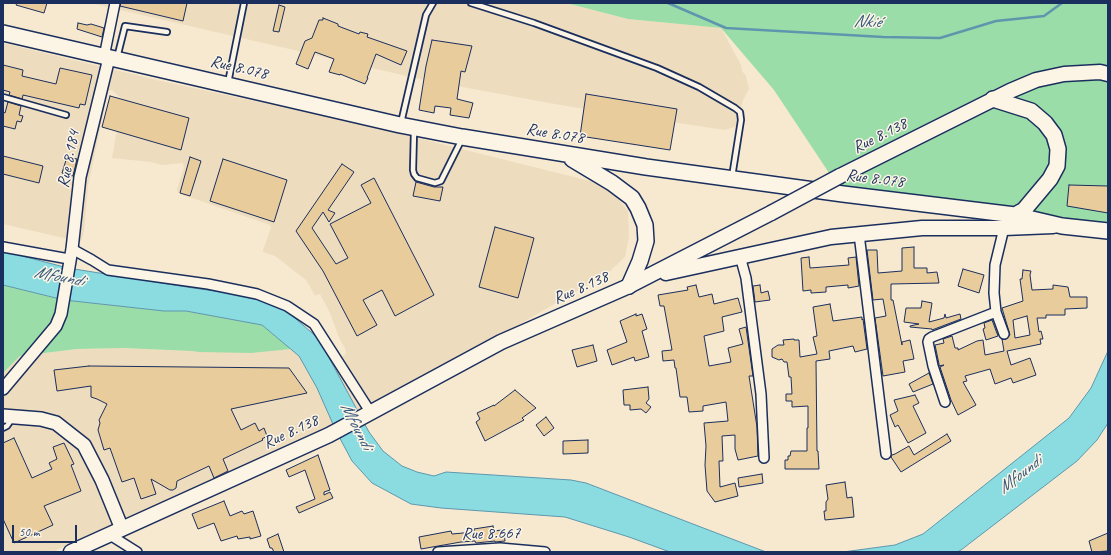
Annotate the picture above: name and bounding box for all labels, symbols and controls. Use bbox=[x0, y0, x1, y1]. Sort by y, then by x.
water label: Nkié bbox=[853, 11, 881, 33]
street label: Rue 8.078 bbox=[208, 51, 270, 85]
street label: Rue 8.138 bbox=[849, 114, 911, 158]
street label: Rue 8.078 bbox=[525, 119, 585, 149]
street label: Rue 8.184 bbox=[53, 128, 85, 190]
street label: Rue 8.078 bbox=[845, 165, 905, 193]
water label: Mfoundi bbox=[32, 262, 86, 292]
street label: Rue 8.138 bbox=[550, 267, 612, 309]
water label: Mfoundi bbox=[335, 399, 377, 453]
street label: Rue 8.138 bbox=[260, 410, 322, 454]
water label: Mfoundi bbox=[994, 451, 1046, 499]
scale bar bbox=[14, 517, 79, 543]
street label: Rue 8.667 bbox=[462, 523, 520, 545]
text: 50 m bbox=[19, 524, 39, 540]

